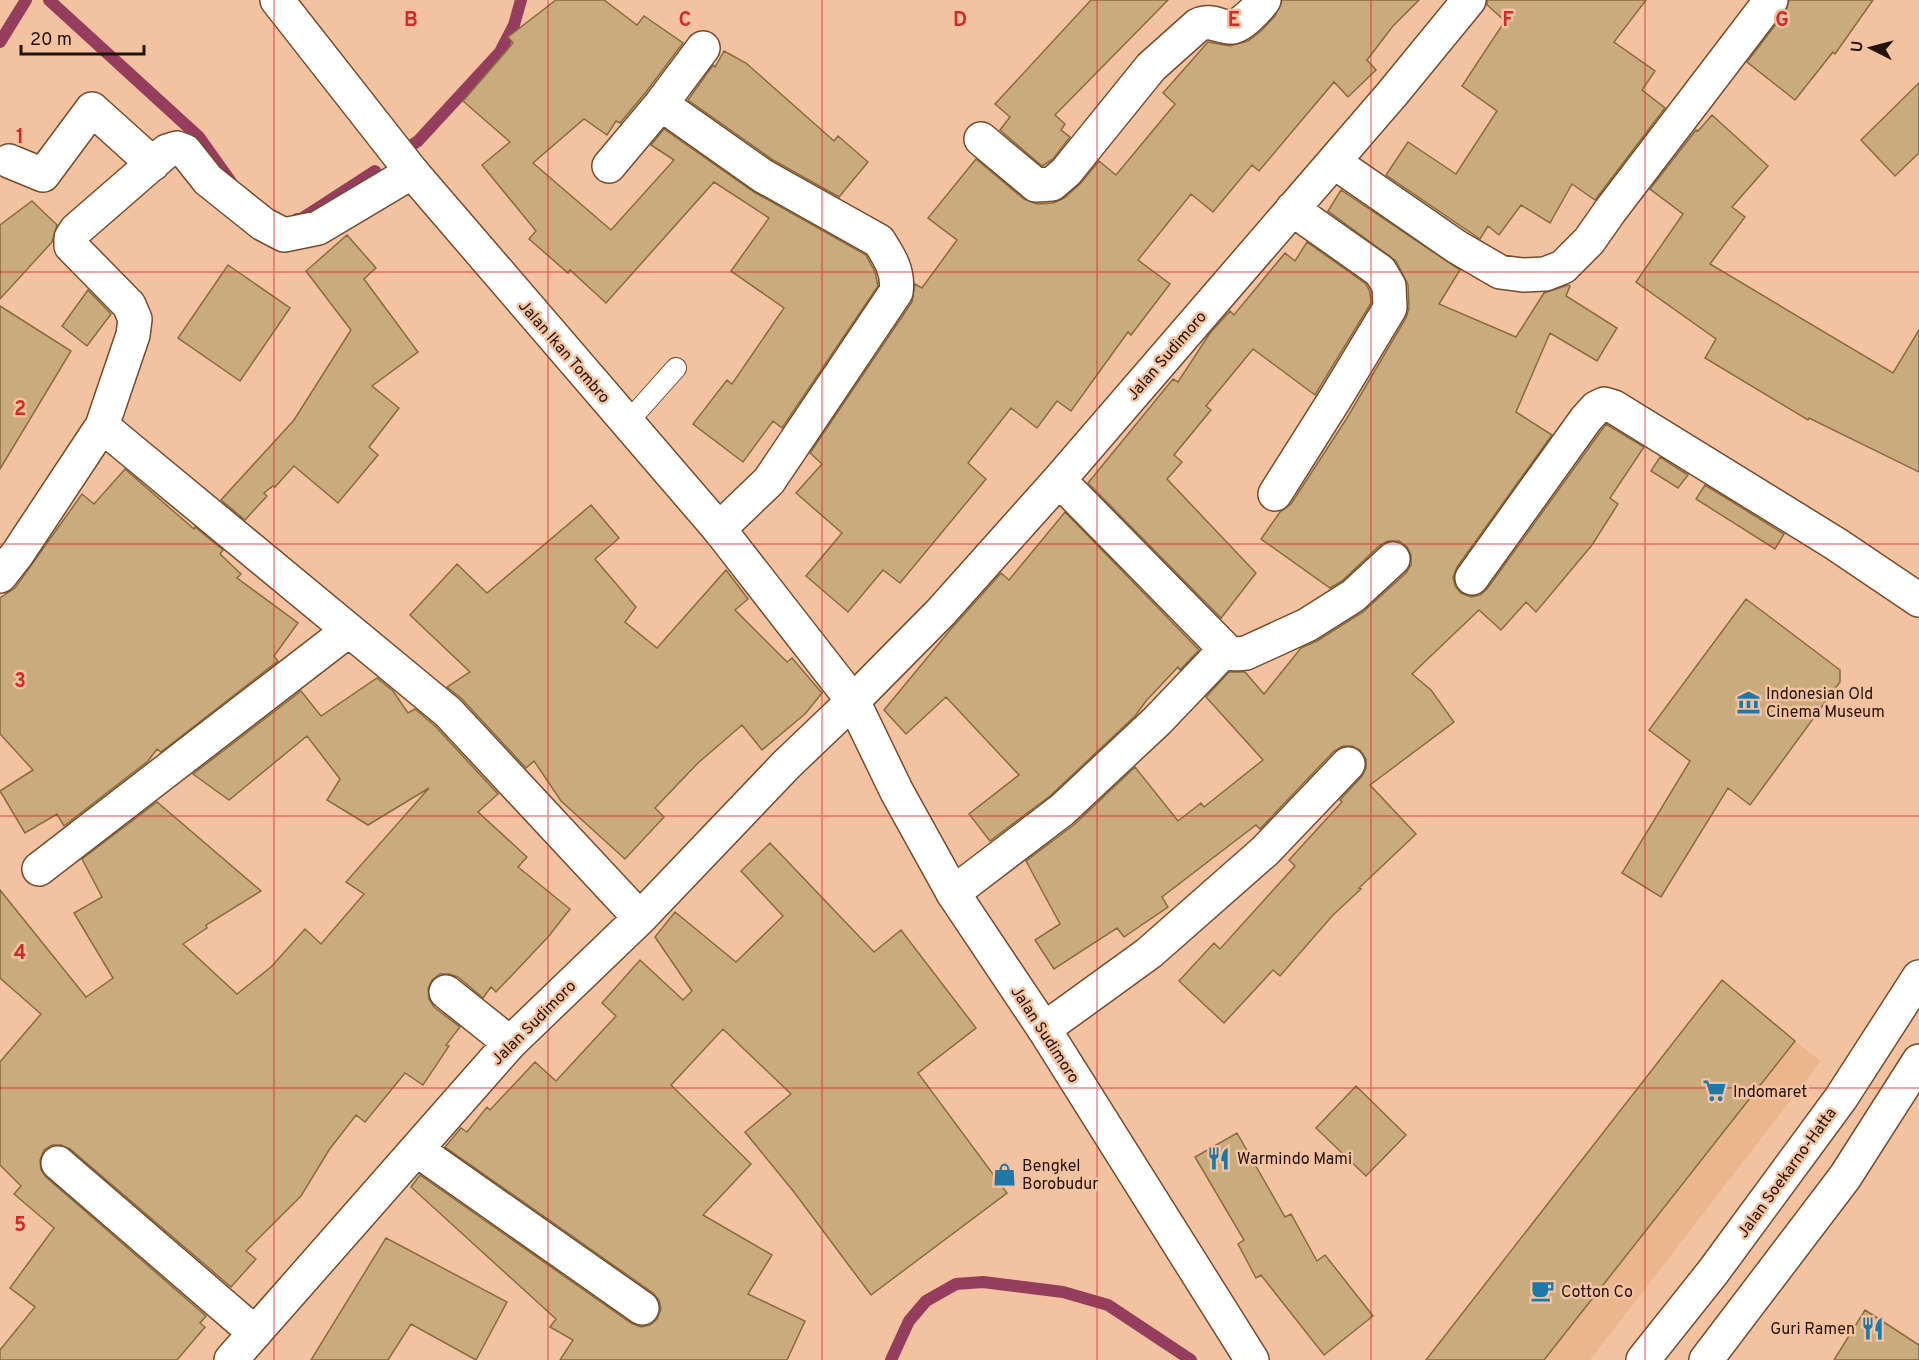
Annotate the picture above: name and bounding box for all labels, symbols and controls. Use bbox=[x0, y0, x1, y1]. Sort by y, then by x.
text: B bbox=[404, 8, 418, 34]
text: C bbox=[679, 8, 691, 34]
text: D bbox=[953, 8, 967, 34]
text: E bbox=[1228, 8, 1240, 34]
text: F bbox=[1502, 8, 1514, 34]
text: G bbox=[1775, 8, 1789, 34]
scale bar bbox=[21, 18, 144, 56]
north arrow bbox=[1841, 18, 1901, 78]
text: 20 m bbox=[30, 29, 72, 52]
text: U bbox=[1848, 40, 1869, 53]
text: 1 bbox=[16, 125, 24, 151]
street label: Jalan Ikan Tombro bbox=[513, 297, 614, 408]
street label: Jalan Sudimoro bbox=[1123, 308, 1212, 405]
text: 2 bbox=[14, 397, 26, 423]
text: 3 bbox=[14, 669, 26, 695]
place label: Indonesian Old Cinema Museum bbox=[1766, 685, 1885, 723]
museum icon: Indonesian Old Cinema Museum bbox=[1735, 689, 1761, 715]
text: 4 bbox=[14, 941, 26, 967]
street label: Jalan Sudimoro bbox=[488, 977, 581, 1070]
street label: Jalan Sudimoro bbox=[1006, 983, 1083, 1087]
supermarket icon: Indomaret bbox=[1702, 1078, 1728, 1104]
place label: Indomaret bbox=[1733, 1083, 1807, 1103]
street label: Jalan Soekarno-Hatta bbox=[1734, 1104, 1842, 1242]
restaurant icon: Warmindo Mami bbox=[1206, 1145, 1232, 1171]
place label: Warmindo Mami bbox=[1237, 1150, 1352, 1170]
place label: Bengkel Borobudur bbox=[1022, 1157, 1099, 1195]
shop icon: Bengkel Borobudur bbox=[991, 1161, 1017, 1187]
text: 5 bbox=[14, 1213, 26, 1239]
cafe icon: Cotton Co bbox=[1530, 1278, 1556, 1304]
place label: Cotton Co bbox=[1561, 1283, 1633, 1303]
restaurant icon: Guri Ramen bbox=[1860, 1315, 1886, 1341]
place label: Guri Ramen bbox=[1770, 1320, 1855, 1340]

